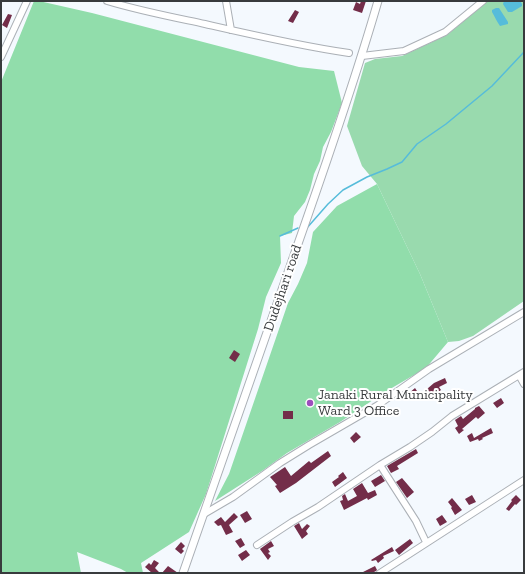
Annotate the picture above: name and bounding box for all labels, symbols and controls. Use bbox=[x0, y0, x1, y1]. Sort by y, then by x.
street label: Dudejhari road bbox=[260, 242, 306, 334]
place label: Janaki Rural Municipality Ward 3 Office bbox=[318, 387, 473, 420]
marker: Janaki Rural Municipality Ward 3 Office bbox=[305, 398, 315, 408]

